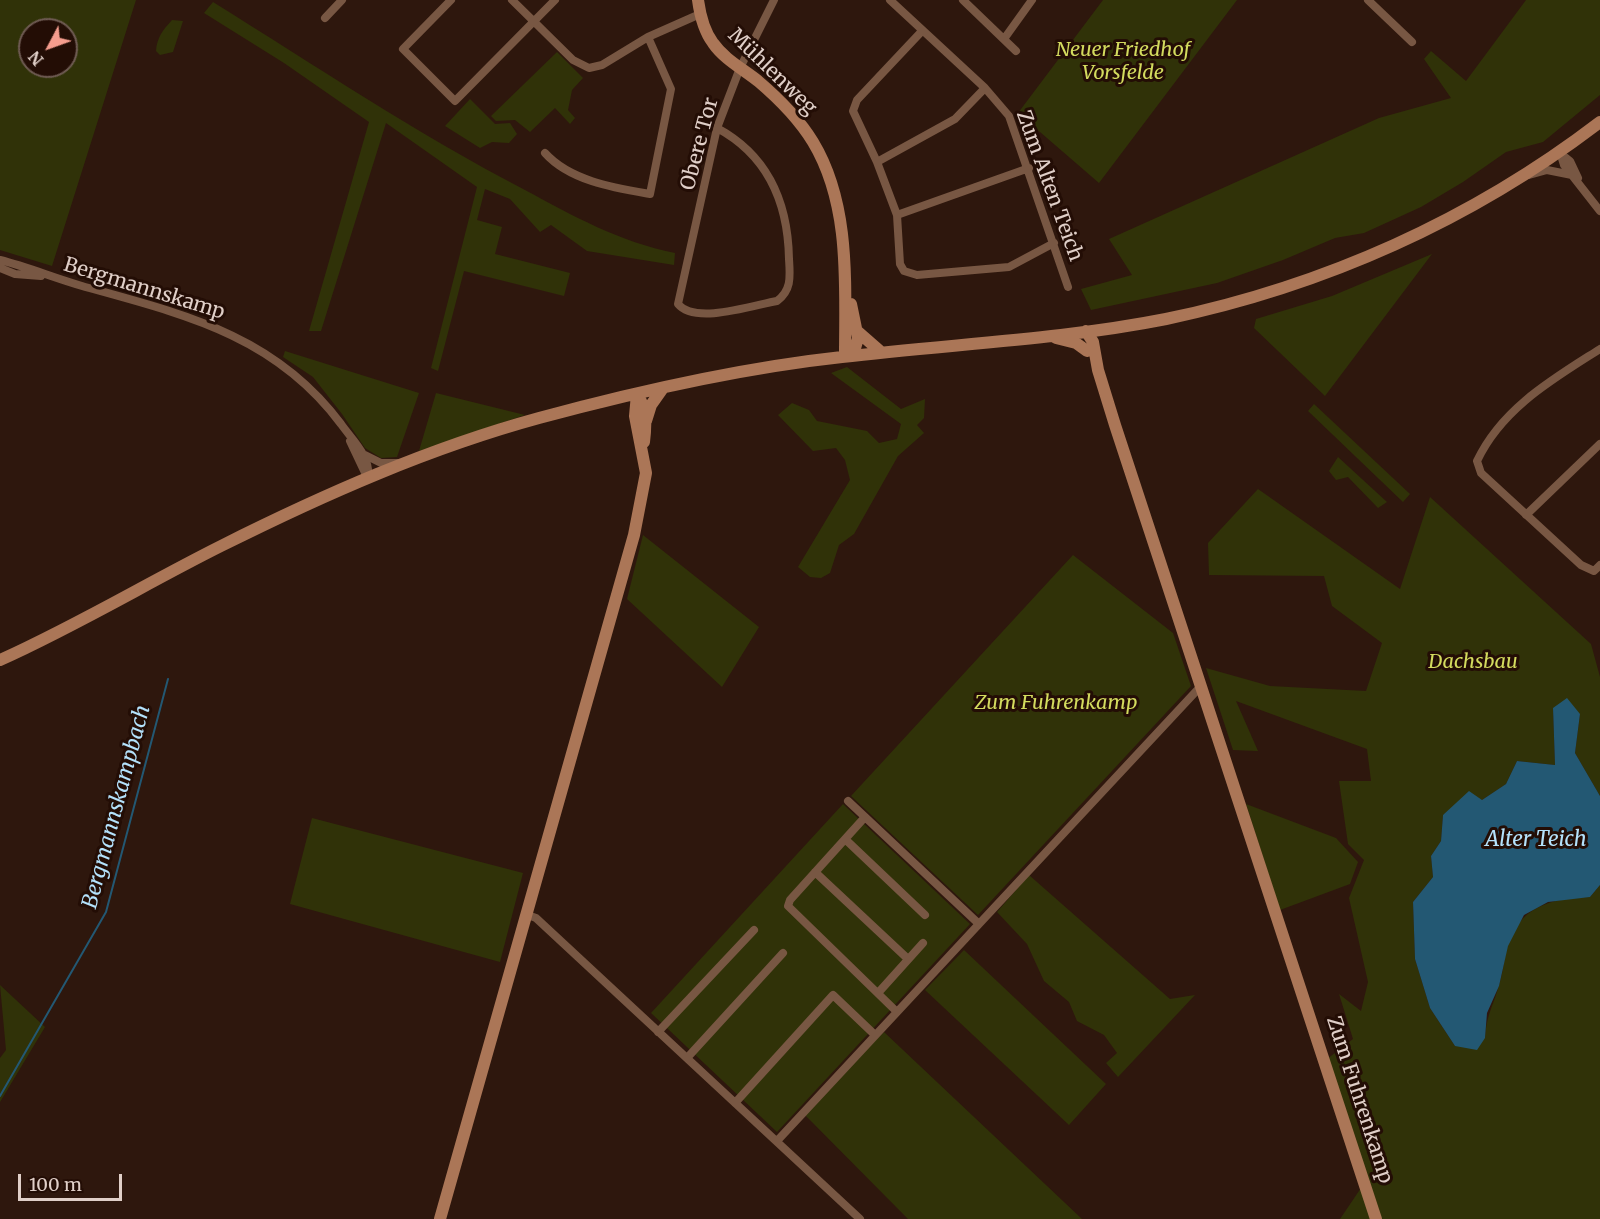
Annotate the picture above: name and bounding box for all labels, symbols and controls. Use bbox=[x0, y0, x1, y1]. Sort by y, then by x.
north arrow bbox=[18, 18, 78, 78]
street label: Mühlenweg bbox=[723, 24, 821, 120]
park label: Neuer Friedhof Vorsfelde bbox=[1056, 38, 1190, 85]
text: N bbox=[24, 47, 48, 70]
street label: Obere Tor bbox=[676, 95, 724, 193]
street label: Zum Alten Teich bbox=[1011, 107, 1087, 265]
street label: Bergmannskamp bbox=[61, 253, 227, 325]
park label: Dachsbau bbox=[1428, 650, 1518, 674]
park label: Zum Fuhrenkamp bbox=[975, 691, 1137, 715]
water label: Bergmannskampbach bbox=[78, 703, 156, 911]
water label: Alter Teich bbox=[1485, 827, 1587, 853]
street label: Zum Fuhrenkamp bbox=[1321, 1013, 1397, 1187]
scale bar bbox=[21, 1162, 124, 1200]
text: 100 m bbox=[29, 1173, 82, 1196]

